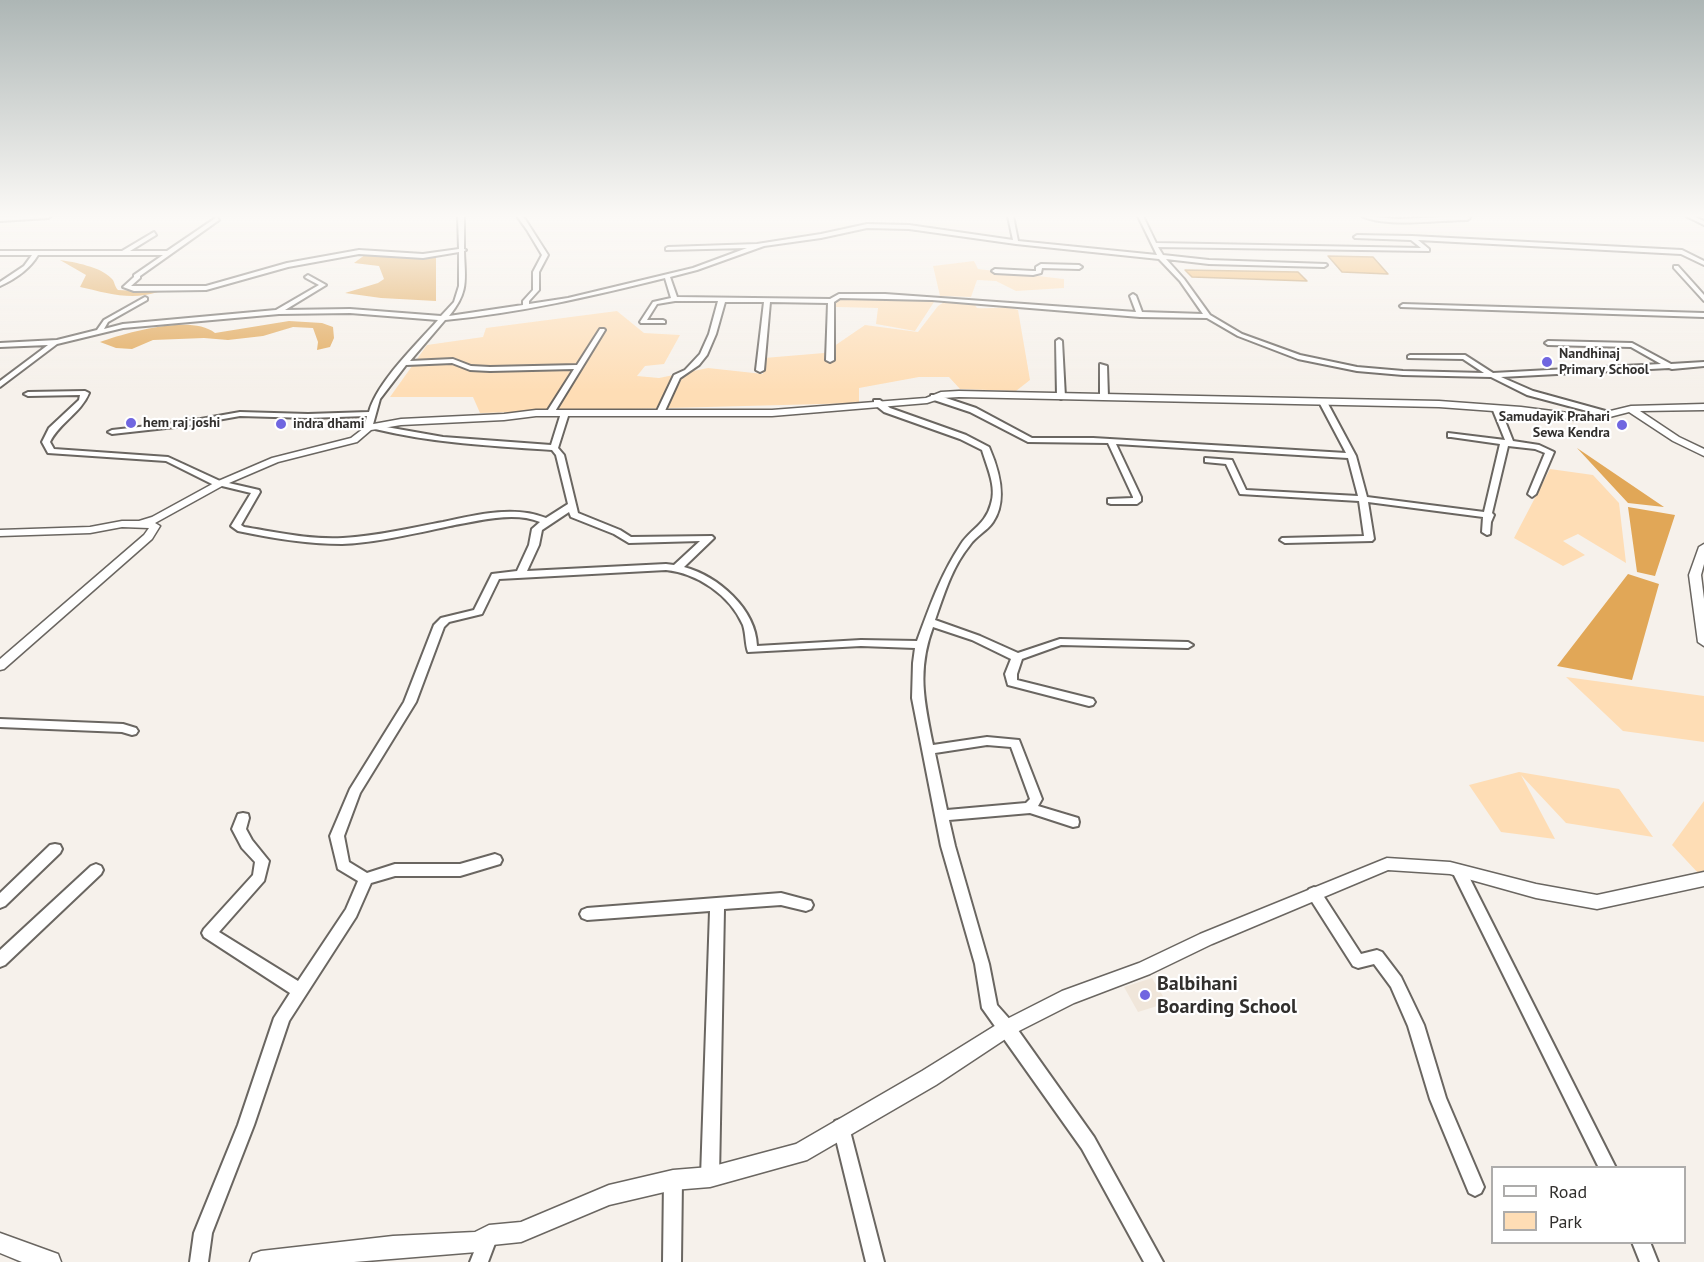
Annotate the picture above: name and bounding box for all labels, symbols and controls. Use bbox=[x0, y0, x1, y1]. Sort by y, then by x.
place label: Nandhinaj Primary School bbox=[1559, 346, 1649, 378]
marker: Nandhinaj Primary School bbox=[1540, 355, 1554, 369]
place label: Samudayik Prahari Sewa Kendra bbox=[1499, 409, 1610, 442]
place label: hem raj joshi bbox=[143, 415, 220, 431]
marker: hem raj joshi bbox=[124, 416, 138, 430]
place label: indra dhami bbox=[293, 416, 364, 432]
marker: indra dhami bbox=[274, 417, 288, 431]
marker: Samudayik Prahari Sewa Kendra bbox=[1615, 418, 1629, 432]
place label: Balbihani Boarding School bbox=[1157, 972, 1297, 1019]
marker: Balbihani Boarding School bbox=[1138, 988, 1152, 1002]
legend bbox=[1491, 1166, 1686, 1244]
text: Road bbox=[1549, 1180, 1587, 1203]
text: Park bbox=[1549, 1210, 1582, 1233]

